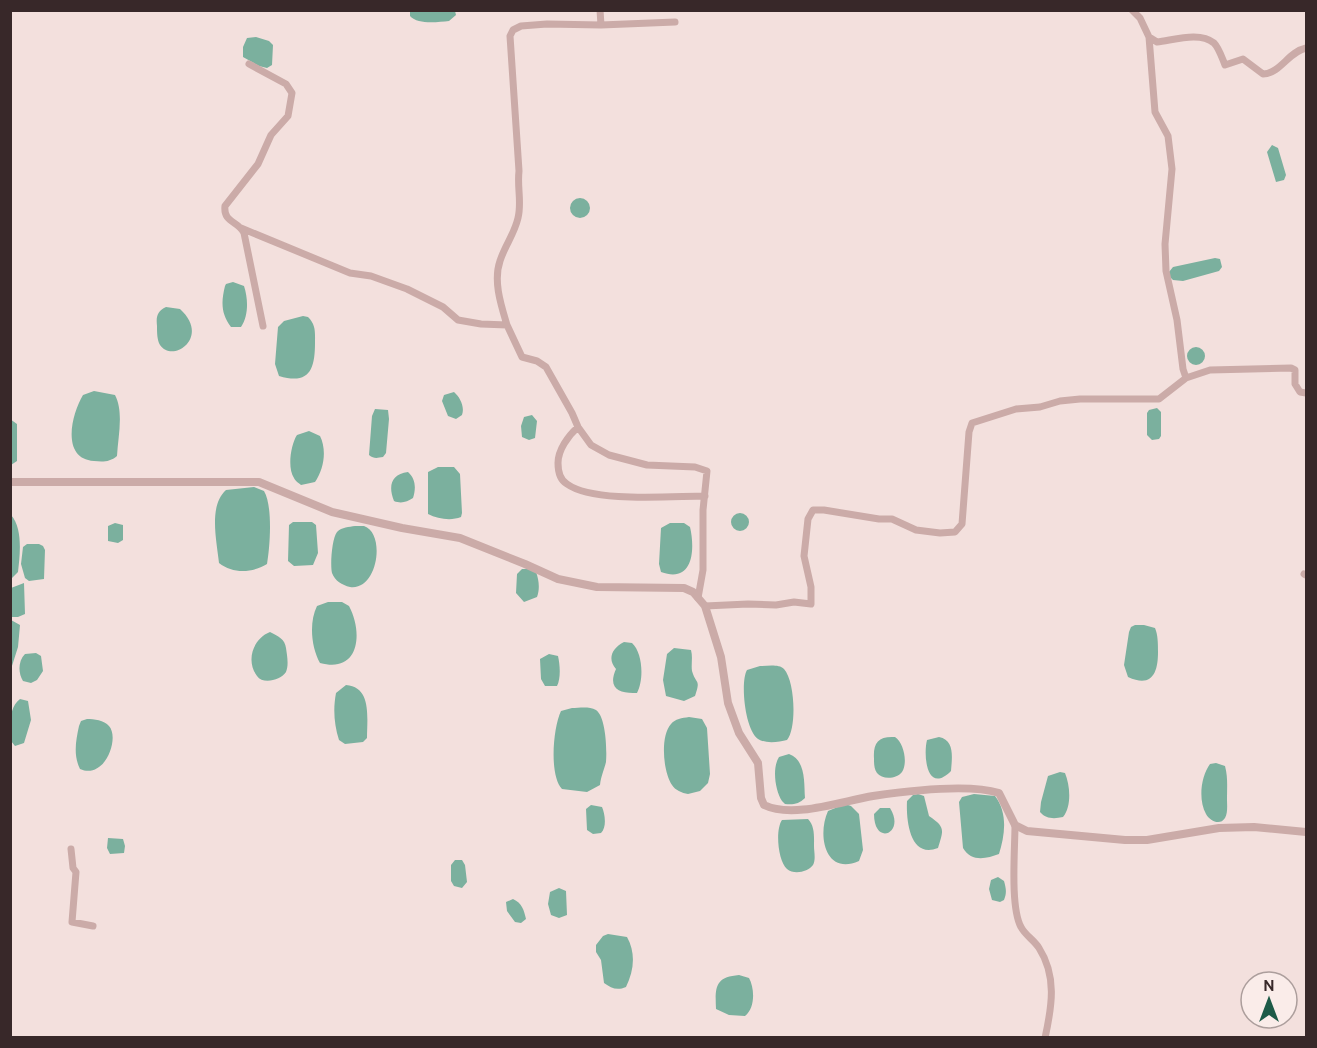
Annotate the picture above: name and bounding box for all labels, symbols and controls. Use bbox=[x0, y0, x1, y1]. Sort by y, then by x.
north arrow bbox=[1239, 970, 1299, 1030]
text: N bbox=[1263, 976, 1275, 995]

